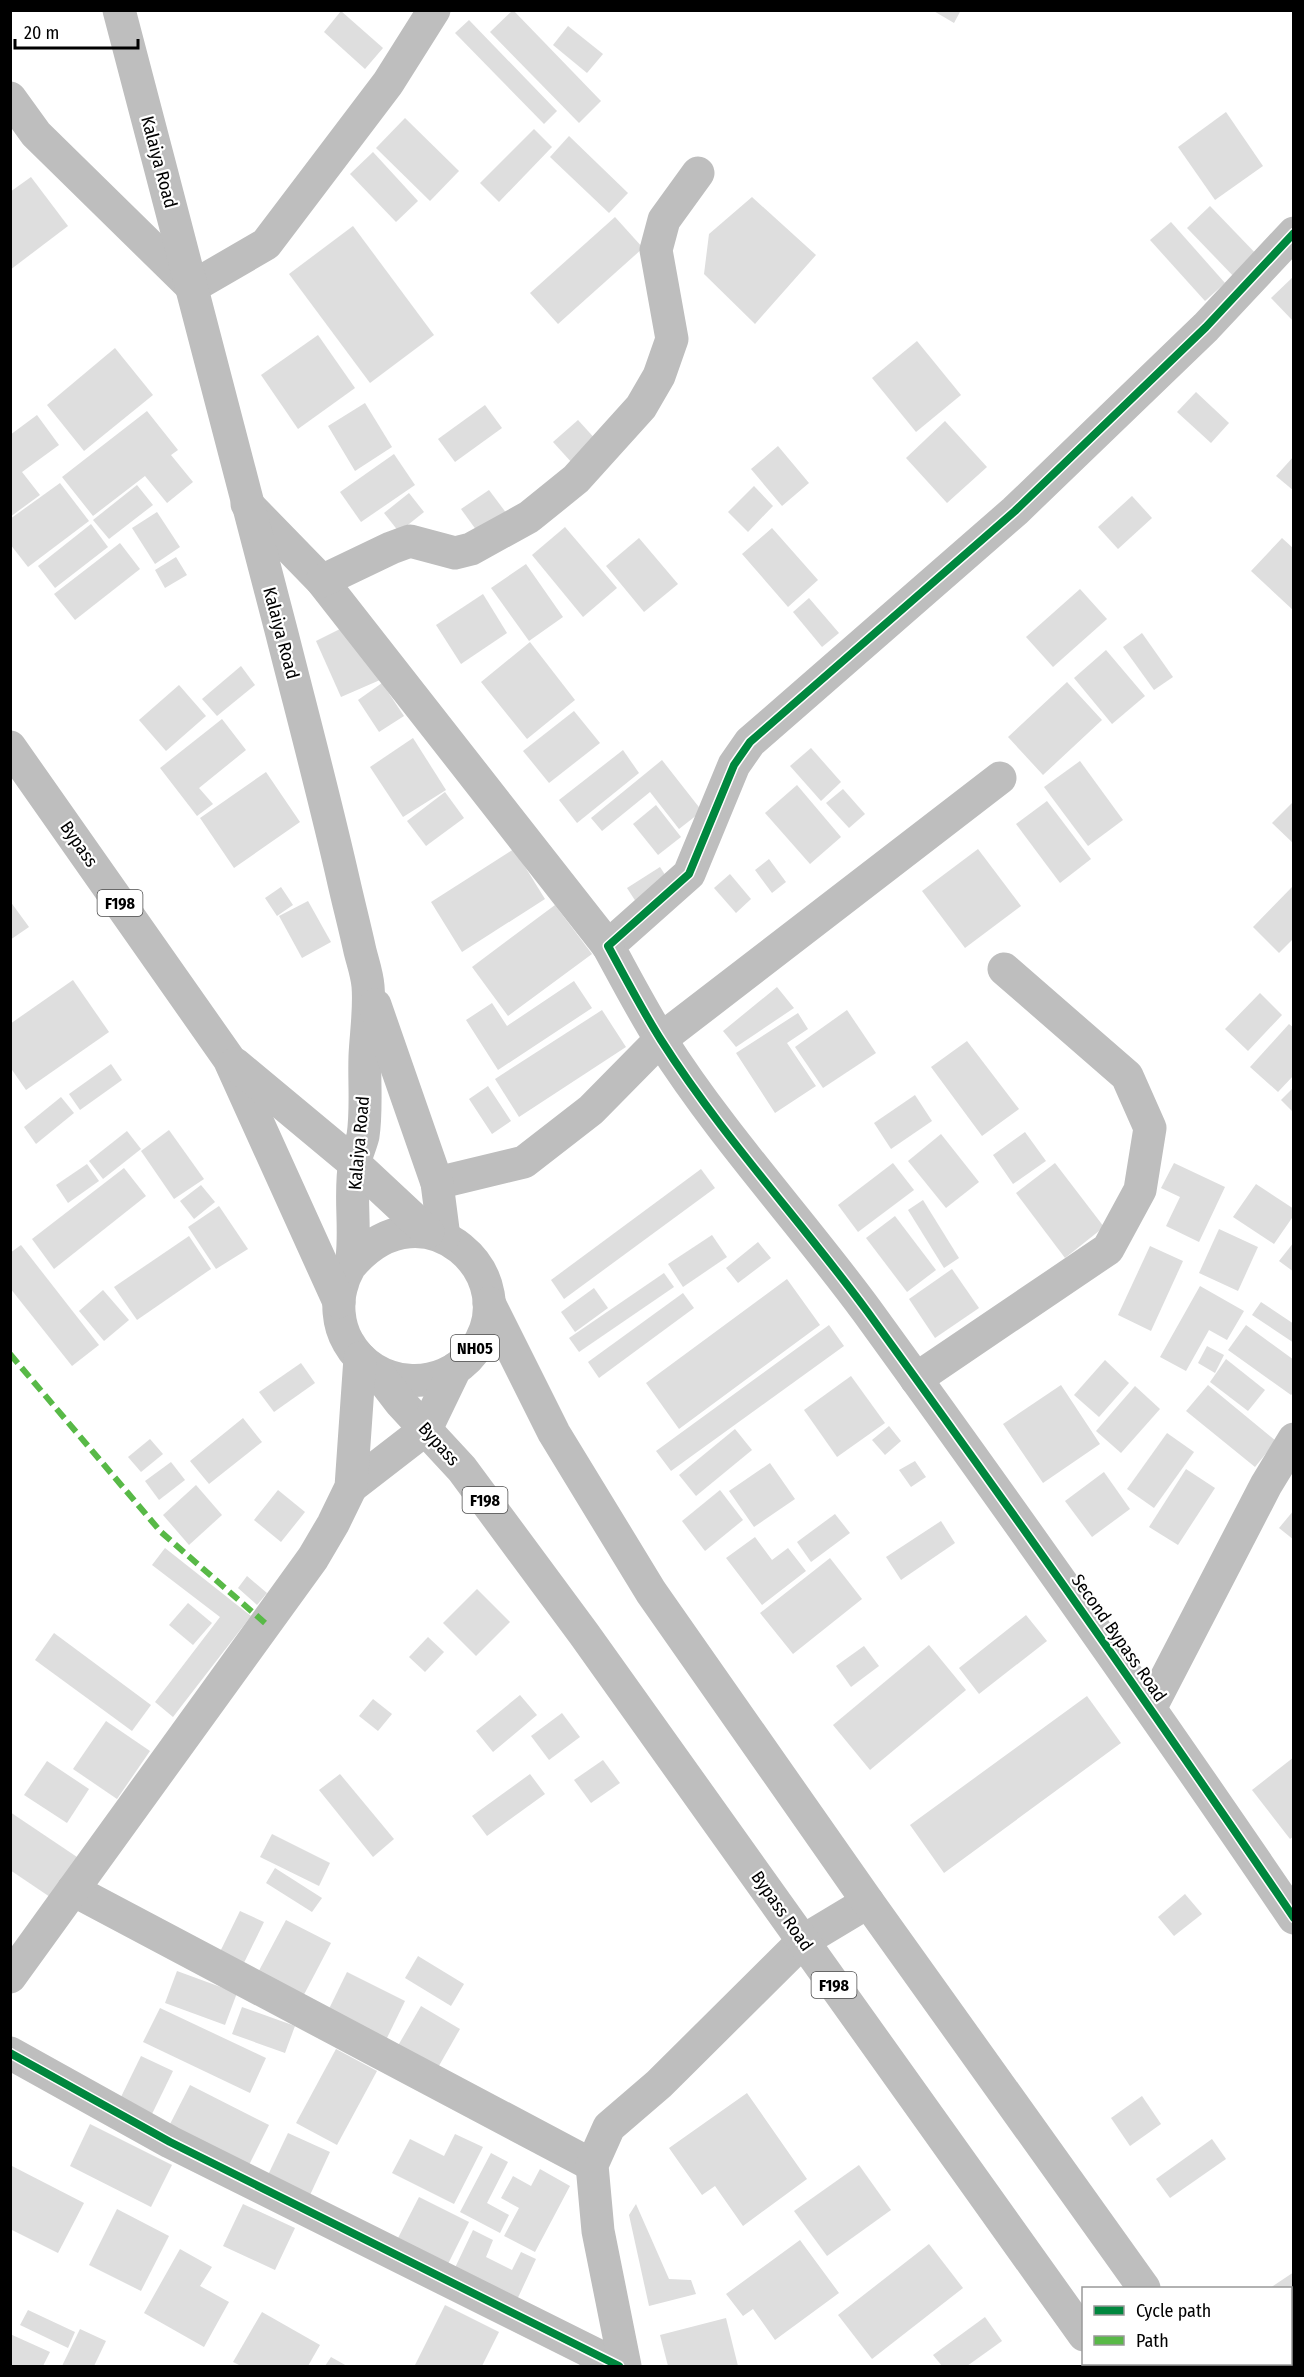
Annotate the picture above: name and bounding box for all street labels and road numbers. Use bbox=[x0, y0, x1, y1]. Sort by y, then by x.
street label: Kalaiya Road bbox=[136, 114, 182, 210]
street label: Kalaiya Road bbox=[258, 585, 304, 681]
street label: Bypass bbox=[55, 817, 103, 872]
road number: F198 bbox=[98, 890, 142, 916]
street label: Kalaiya Road bbox=[344, 1095, 374, 1191]
road number: NH05 bbox=[451, 1335, 499, 1361]
street label: Bypass bbox=[414, 1418, 465, 1471]
road number: F198 bbox=[462, 1487, 508, 1513]
street label: Second Bypass Road bbox=[1067, 1570, 1171, 1706]
street label: Bypass Road bbox=[746, 1867, 818, 1955]
road number: F198 bbox=[812, 1972, 856, 1998]

